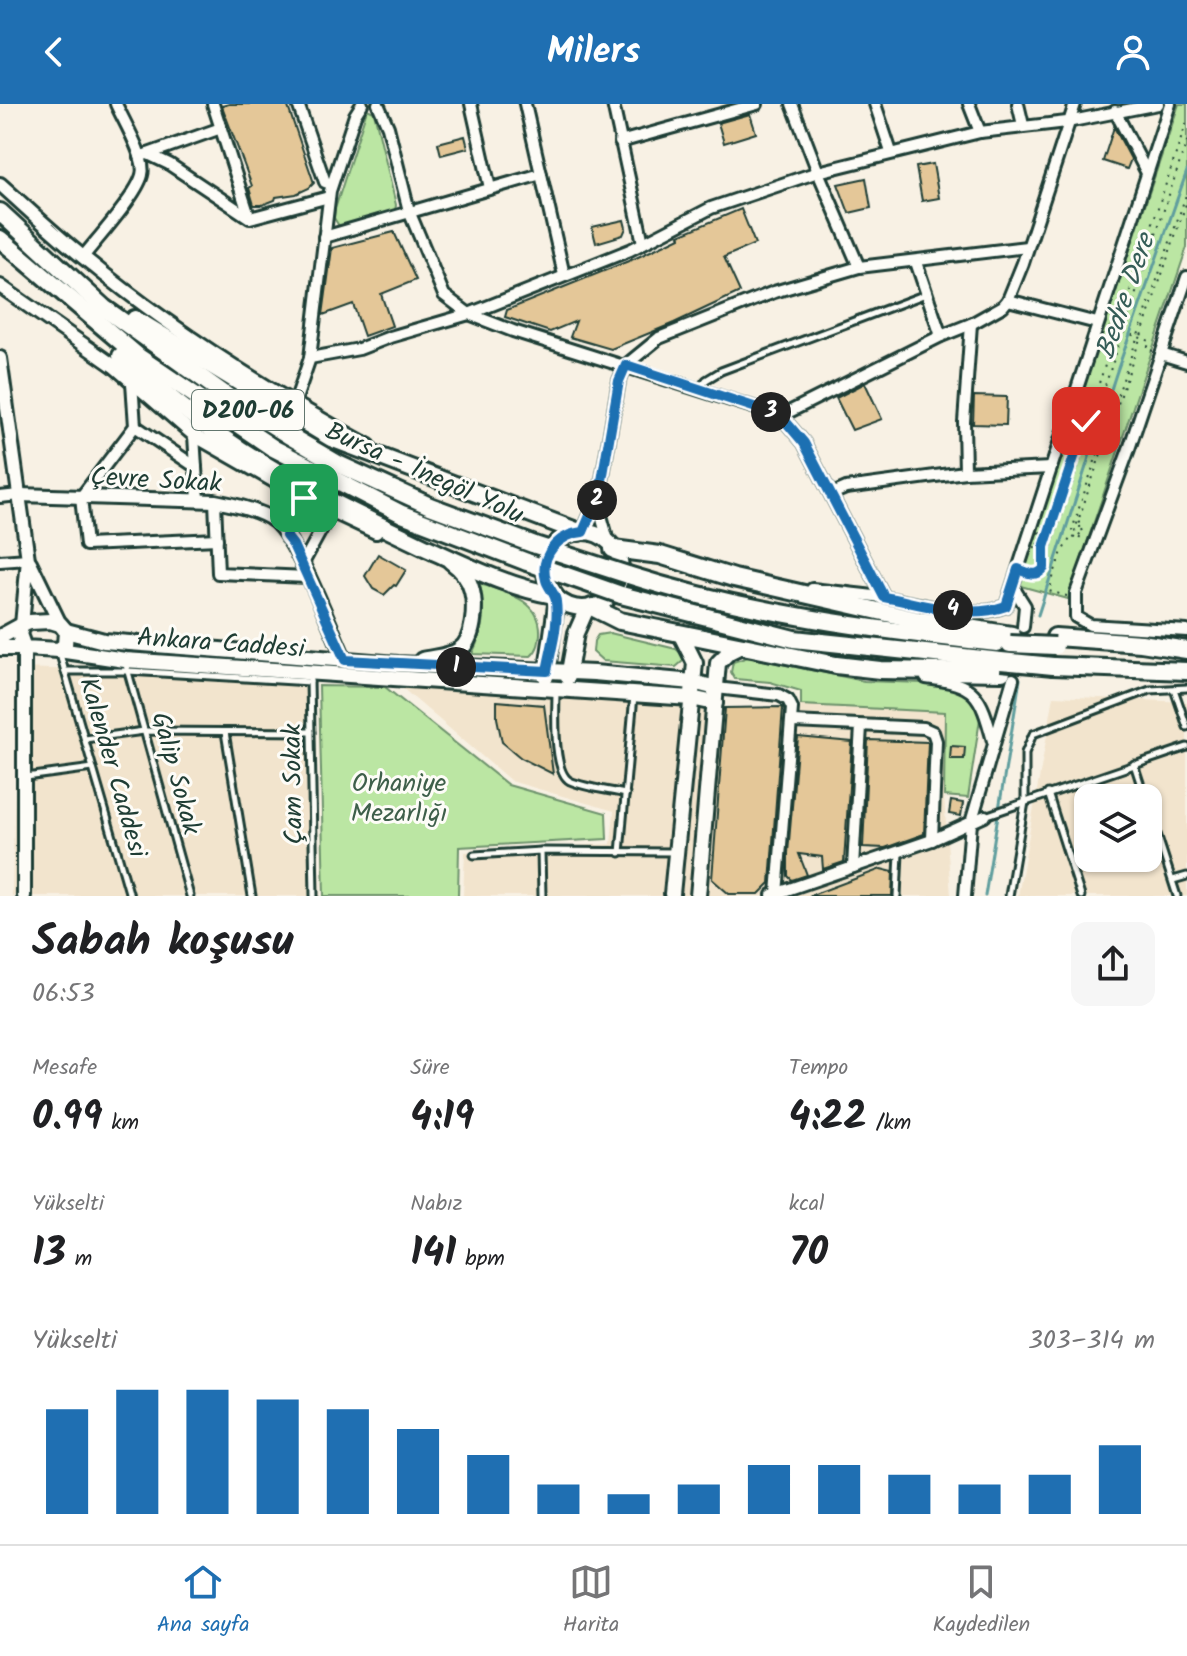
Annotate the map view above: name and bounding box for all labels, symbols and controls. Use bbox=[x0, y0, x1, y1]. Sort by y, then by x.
text: Milers bbox=[547, 24, 640, 81]
icon: back bbox=[32, 30, 76, 74]
icon: person bbox=[1111, 30, 1155, 74]
water label: Bedre Dere bbox=[1084, 226, 1170, 366]
pin bbox=[1052, 387, 1120, 455]
road number: D200-06 bbox=[192, 390, 304, 430]
pin: 3 bbox=[751, 392, 791, 432]
text: 3 bbox=[765, 394, 777, 429]
icon: check bbox=[1064, 399, 1108, 443]
street label: Bursa - İnegöl Yolu bbox=[318, 411, 531, 537]
street label: Çevre Sokak bbox=[89, 457, 223, 505]
pin bbox=[270, 464, 338, 532]
icon: arrive bbox=[282, 476, 326, 520]
pin: 2 bbox=[577, 480, 617, 520]
text: 2 bbox=[591, 482, 603, 517]
pin: 4 bbox=[933, 590, 973, 630]
text: 4 bbox=[947, 592, 959, 627]
street label: Ankara Caddesi bbox=[136, 617, 308, 671]
pin: 1 bbox=[436, 647, 476, 687]
text: 1 bbox=[453, 649, 459, 684]
street label: Kalender Caddesi bbox=[66, 672, 158, 864]
street label: Galip Sokak bbox=[139, 707, 212, 840]
street label: Çam Sokak bbox=[272, 722, 316, 845]
park label: Orhaniye Mezarlığı bbox=[351, 763, 447, 835]
map controls bbox=[1074, 784, 1162, 872]
button: layers bbox=[1074, 784, 1162, 872]
text: Sabah koşusu bbox=[32, 908, 293, 978]
button: share bbox=[1071, 922, 1155, 1006]
text: 06:53 bbox=[32, 973, 95, 1015]
text: Mesafe bbox=[32, 1051, 97, 1086]
text: Süre bbox=[410, 1051, 450, 1086]
text: Tempo bbox=[789, 1051, 848, 1086]
text: 0.99 bbox=[32, 1086, 102, 1150]
text: 4:19 bbox=[410, 1086, 474, 1150]
text: 4:22 bbox=[789, 1086, 867, 1150]
text: km bbox=[102, 1106, 139, 1141]
text: /km bbox=[867, 1106, 911, 1141]
text: Yükselti bbox=[32, 1187, 104, 1222]
text: Nabız bbox=[410, 1187, 463, 1222]
text: kcal bbox=[789, 1187, 824, 1222]
text: 13 bbox=[32, 1222, 66, 1286]
text: 141 bbox=[410, 1222, 456, 1286]
text: 70 bbox=[789, 1222, 828, 1286]
text: m bbox=[66, 1242, 92, 1277]
text: bpm bbox=[456, 1242, 505, 1277]
text: Yükselti bbox=[32, 1320, 117, 1362]
text: 303–314 m bbox=[1028, 1320, 1155, 1362]
tab: Ana sayfa bbox=[157, 1560, 250, 1643]
tab: Harita bbox=[563, 1560, 619, 1643]
tab: Kaydedilen bbox=[933, 1560, 1030, 1643]

